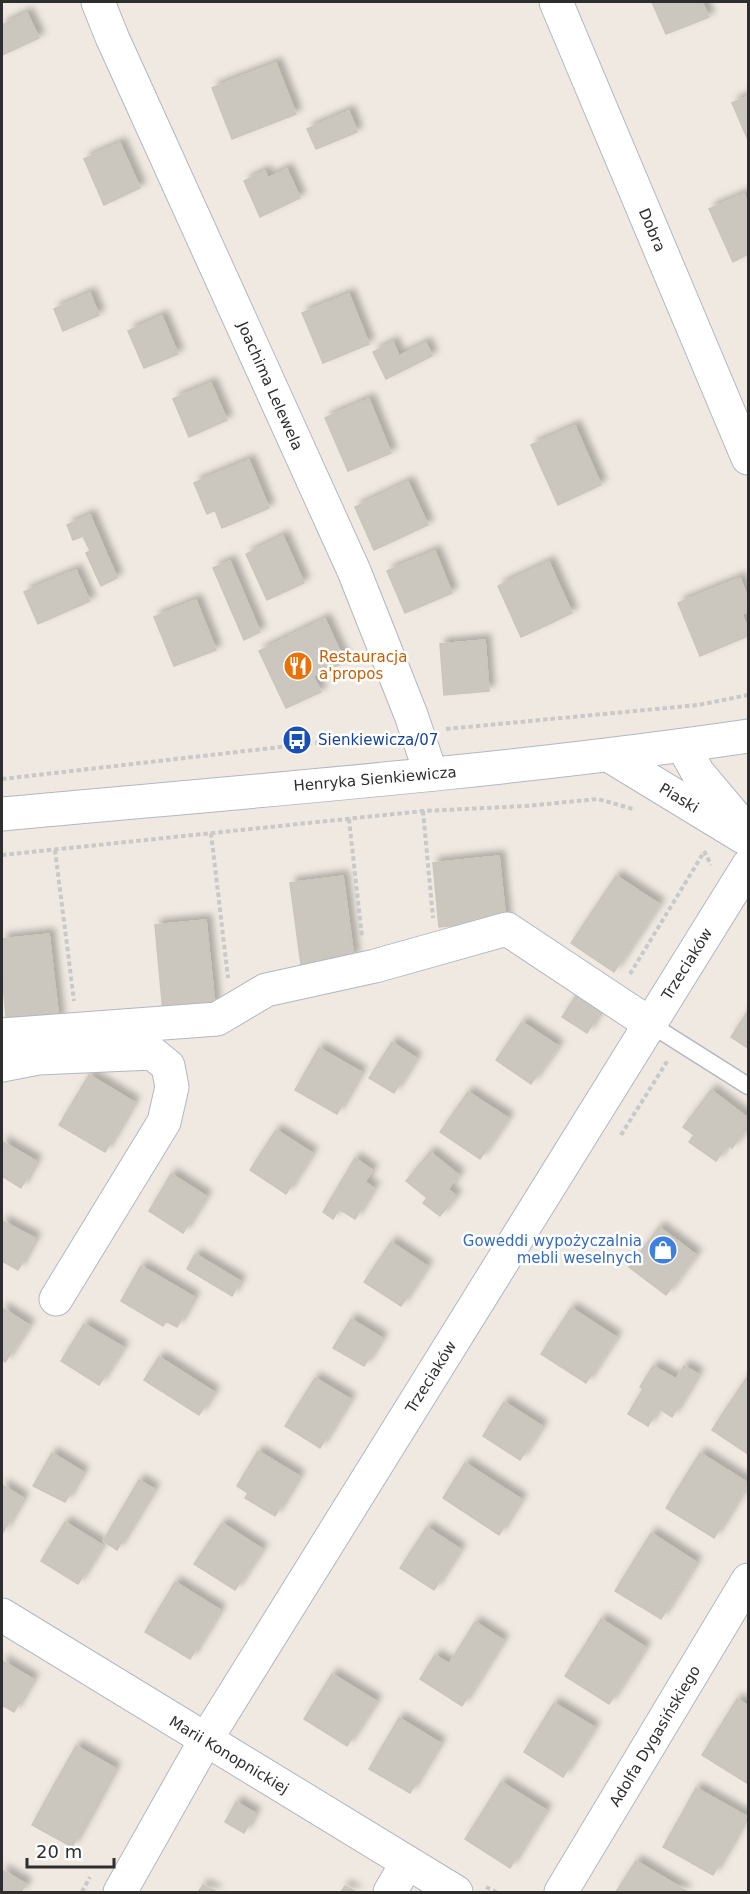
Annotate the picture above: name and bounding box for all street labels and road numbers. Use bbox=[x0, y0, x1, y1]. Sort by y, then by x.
street label: Dobra bbox=[635, 205, 669, 255]
street label: Joachima Lelewela bbox=[233, 318, 306, 453]
street label: Henryka Sienkiewicza bbox=[293, 763, 457, 795]
street label: Piaski bbox=[656, 779, 702, 817]
street label: Trzeciaków bbox=[657, 925, 716, 1004]
street label: Trzeciaków bbox=[401, 1338, 460, 1417]
street label: Adolfa Dygasińskiego bbox=[606, 1662, 704, 1810]
street label: Marii Konopnickiej bbox=[166, 1712, 292, 1798]

